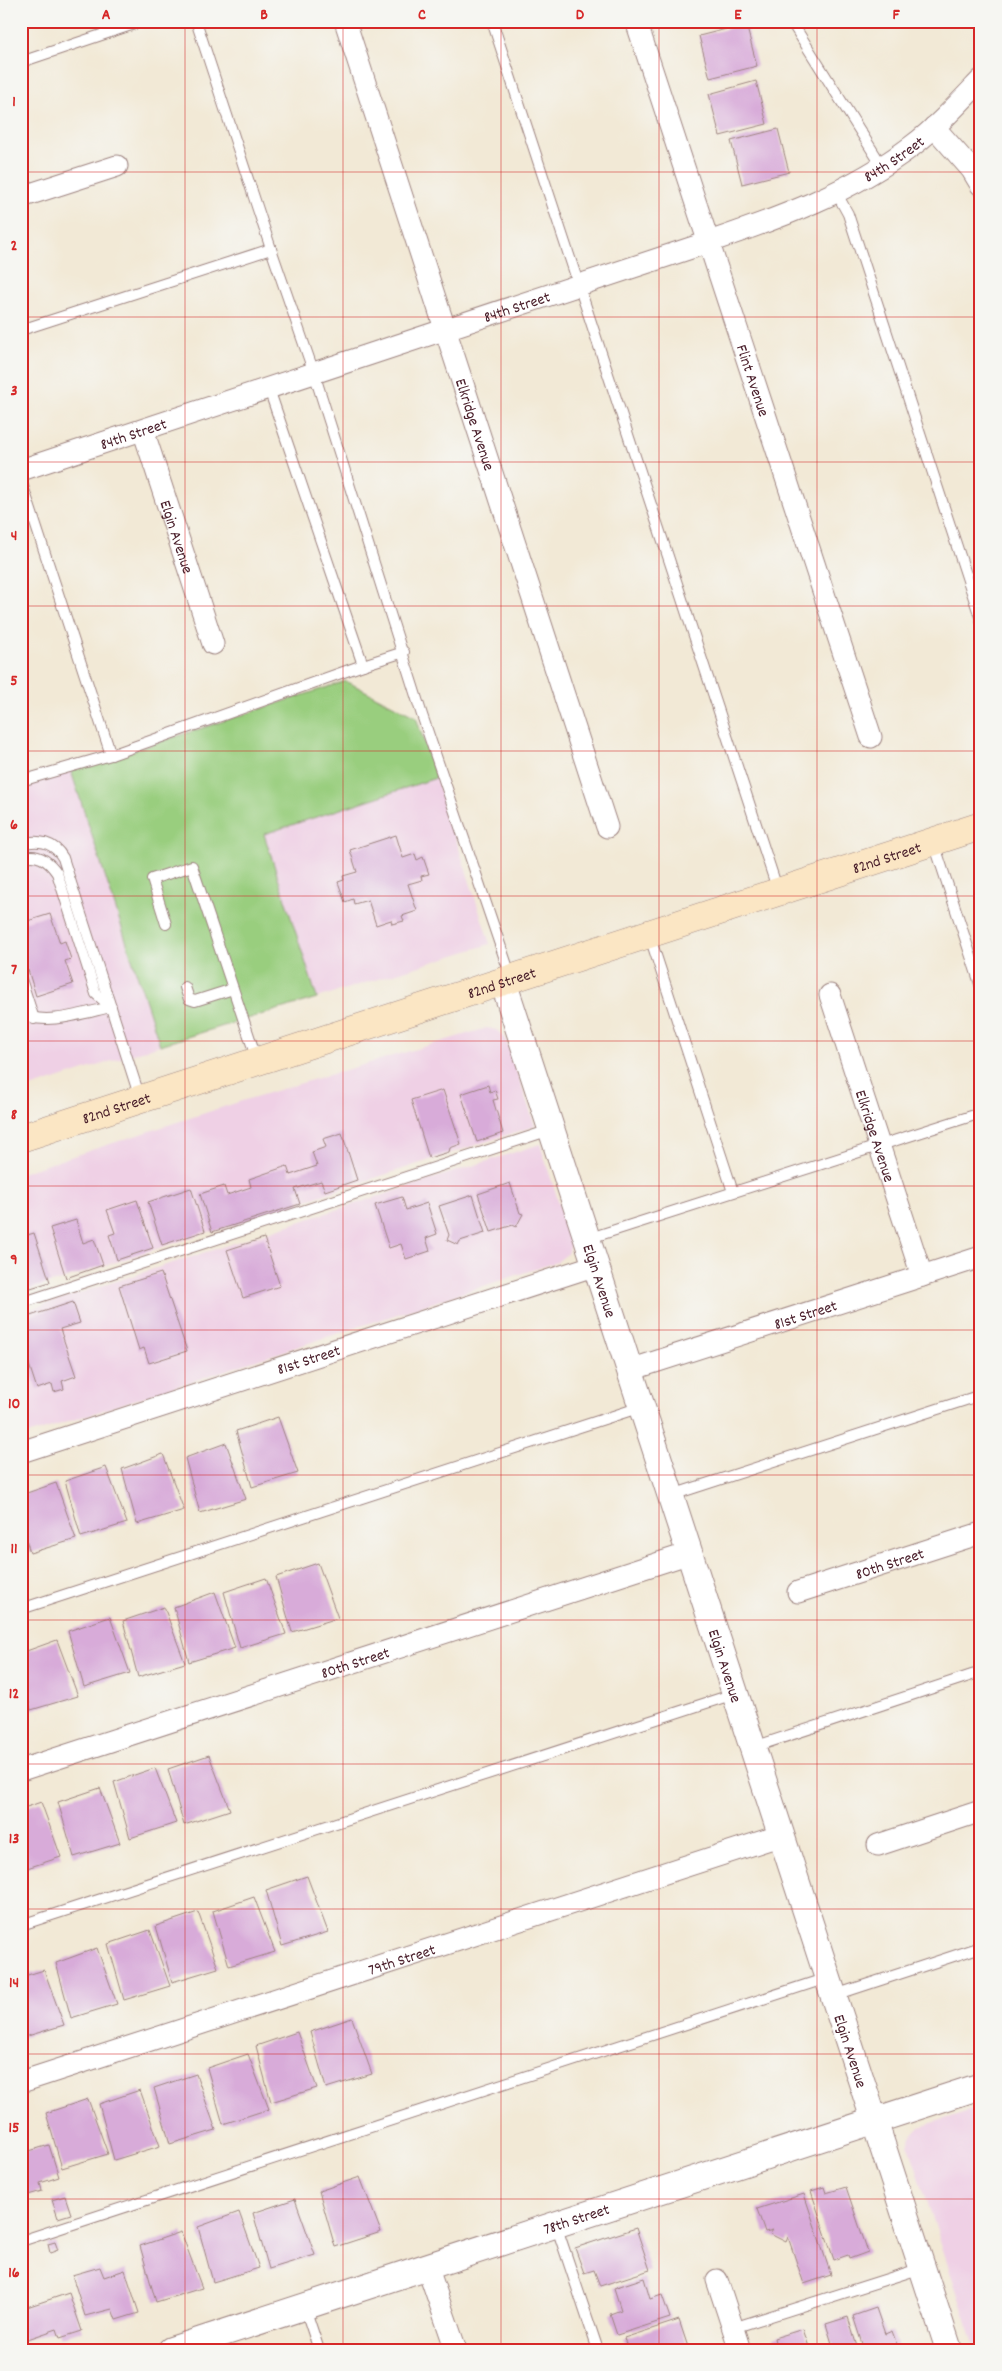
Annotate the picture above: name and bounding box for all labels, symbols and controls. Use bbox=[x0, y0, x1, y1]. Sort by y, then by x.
text: A bbox=[102, 4, 111, 27]
text: B bbox=[260, 4, 268, 27]
text: C bbox=[418, 4, 426, 27]
text: D bbox=[576, 4, 585, 27]
text: E bbox=[734, 4, 742, 27]
text: F bbox=[892, 4, 900, 27]
text: 1 bbox=[12, 91, 16, 114]
street label: 84th Street bbox=[860, 131, 930, 189]
text: 2 bbox=[11, 235, 18, 258]
street label: 84th Street bbox=[481, 286, 554, 330]
street label: Flint Avenue bbox=[729, 342, 774, 420]
street label: Elkridge Avenue bbox=[448, 376, 499, 474]
text: 3 bbox=[10, 380, 18, 403]
street label: 84th Street bbox=[97, 413, 170, 457]
street label: Elgin Avenue bbox=[153, 498, 198, 577]
text: 4 bbox=[11, 525, 17, 548]
text: 5 bbox=[10, 670, 18, 693]
text: 6 bbox=[10, 814, 18, 837]
street label: 82nd Street bbox=[850, 837, 925, 881]
text: 7 bbox=[11, 959, 17, 982]
street label: 82nd Street bbox=[465, 962, 539, 1006]
street label: Elkridge Avenue bbox=[848, 1087, 899, 1185]
street label: 82nd Street bbox=[80, 1088, 154, 1131]
text: 8 bbox=[11, 1104, 18, 1127]
street label: Elgin Avenue bbox=[575, 1242, 621, 1321]
text: 9 bbox=[10, 1249, 18, 1272]
street label: 81st Street bbox=[771, 1295, 841, 1337]
street label: 81st Street bbox=[274, 1340, 344, 1382]
text: 10 bbox=[8, 1393, 20, 1416]
text: 11 bbox=[10, 1538, 18, 1561]
street label: 80th Street bbox=[853, 1543, 928, 1587]
street label: Elgin Avenue bbox=[701, 1627, 746, 1706]
street label: 80th Street bbox=[318, 1642, 393, 1686]
text: 12 bbox=[9, 1683, 19, 1706]
text: 13 bbox=[9, 1828, 19, 1851]
street label: 79th Street bbox=[366, 1939, 439, 1983]
text: 14 bbox=[9, 1972, 19, 1995]
street label: Elgin Avenue bbox=[826, 2012, 872, 2091]
text: 15 bbox=[9, 2117, 19, 2140]
street label: 78th Street bbox=[541, 2199, 613, 2242]
text: 16 bbox=[8, 2262, 20, 2285]

